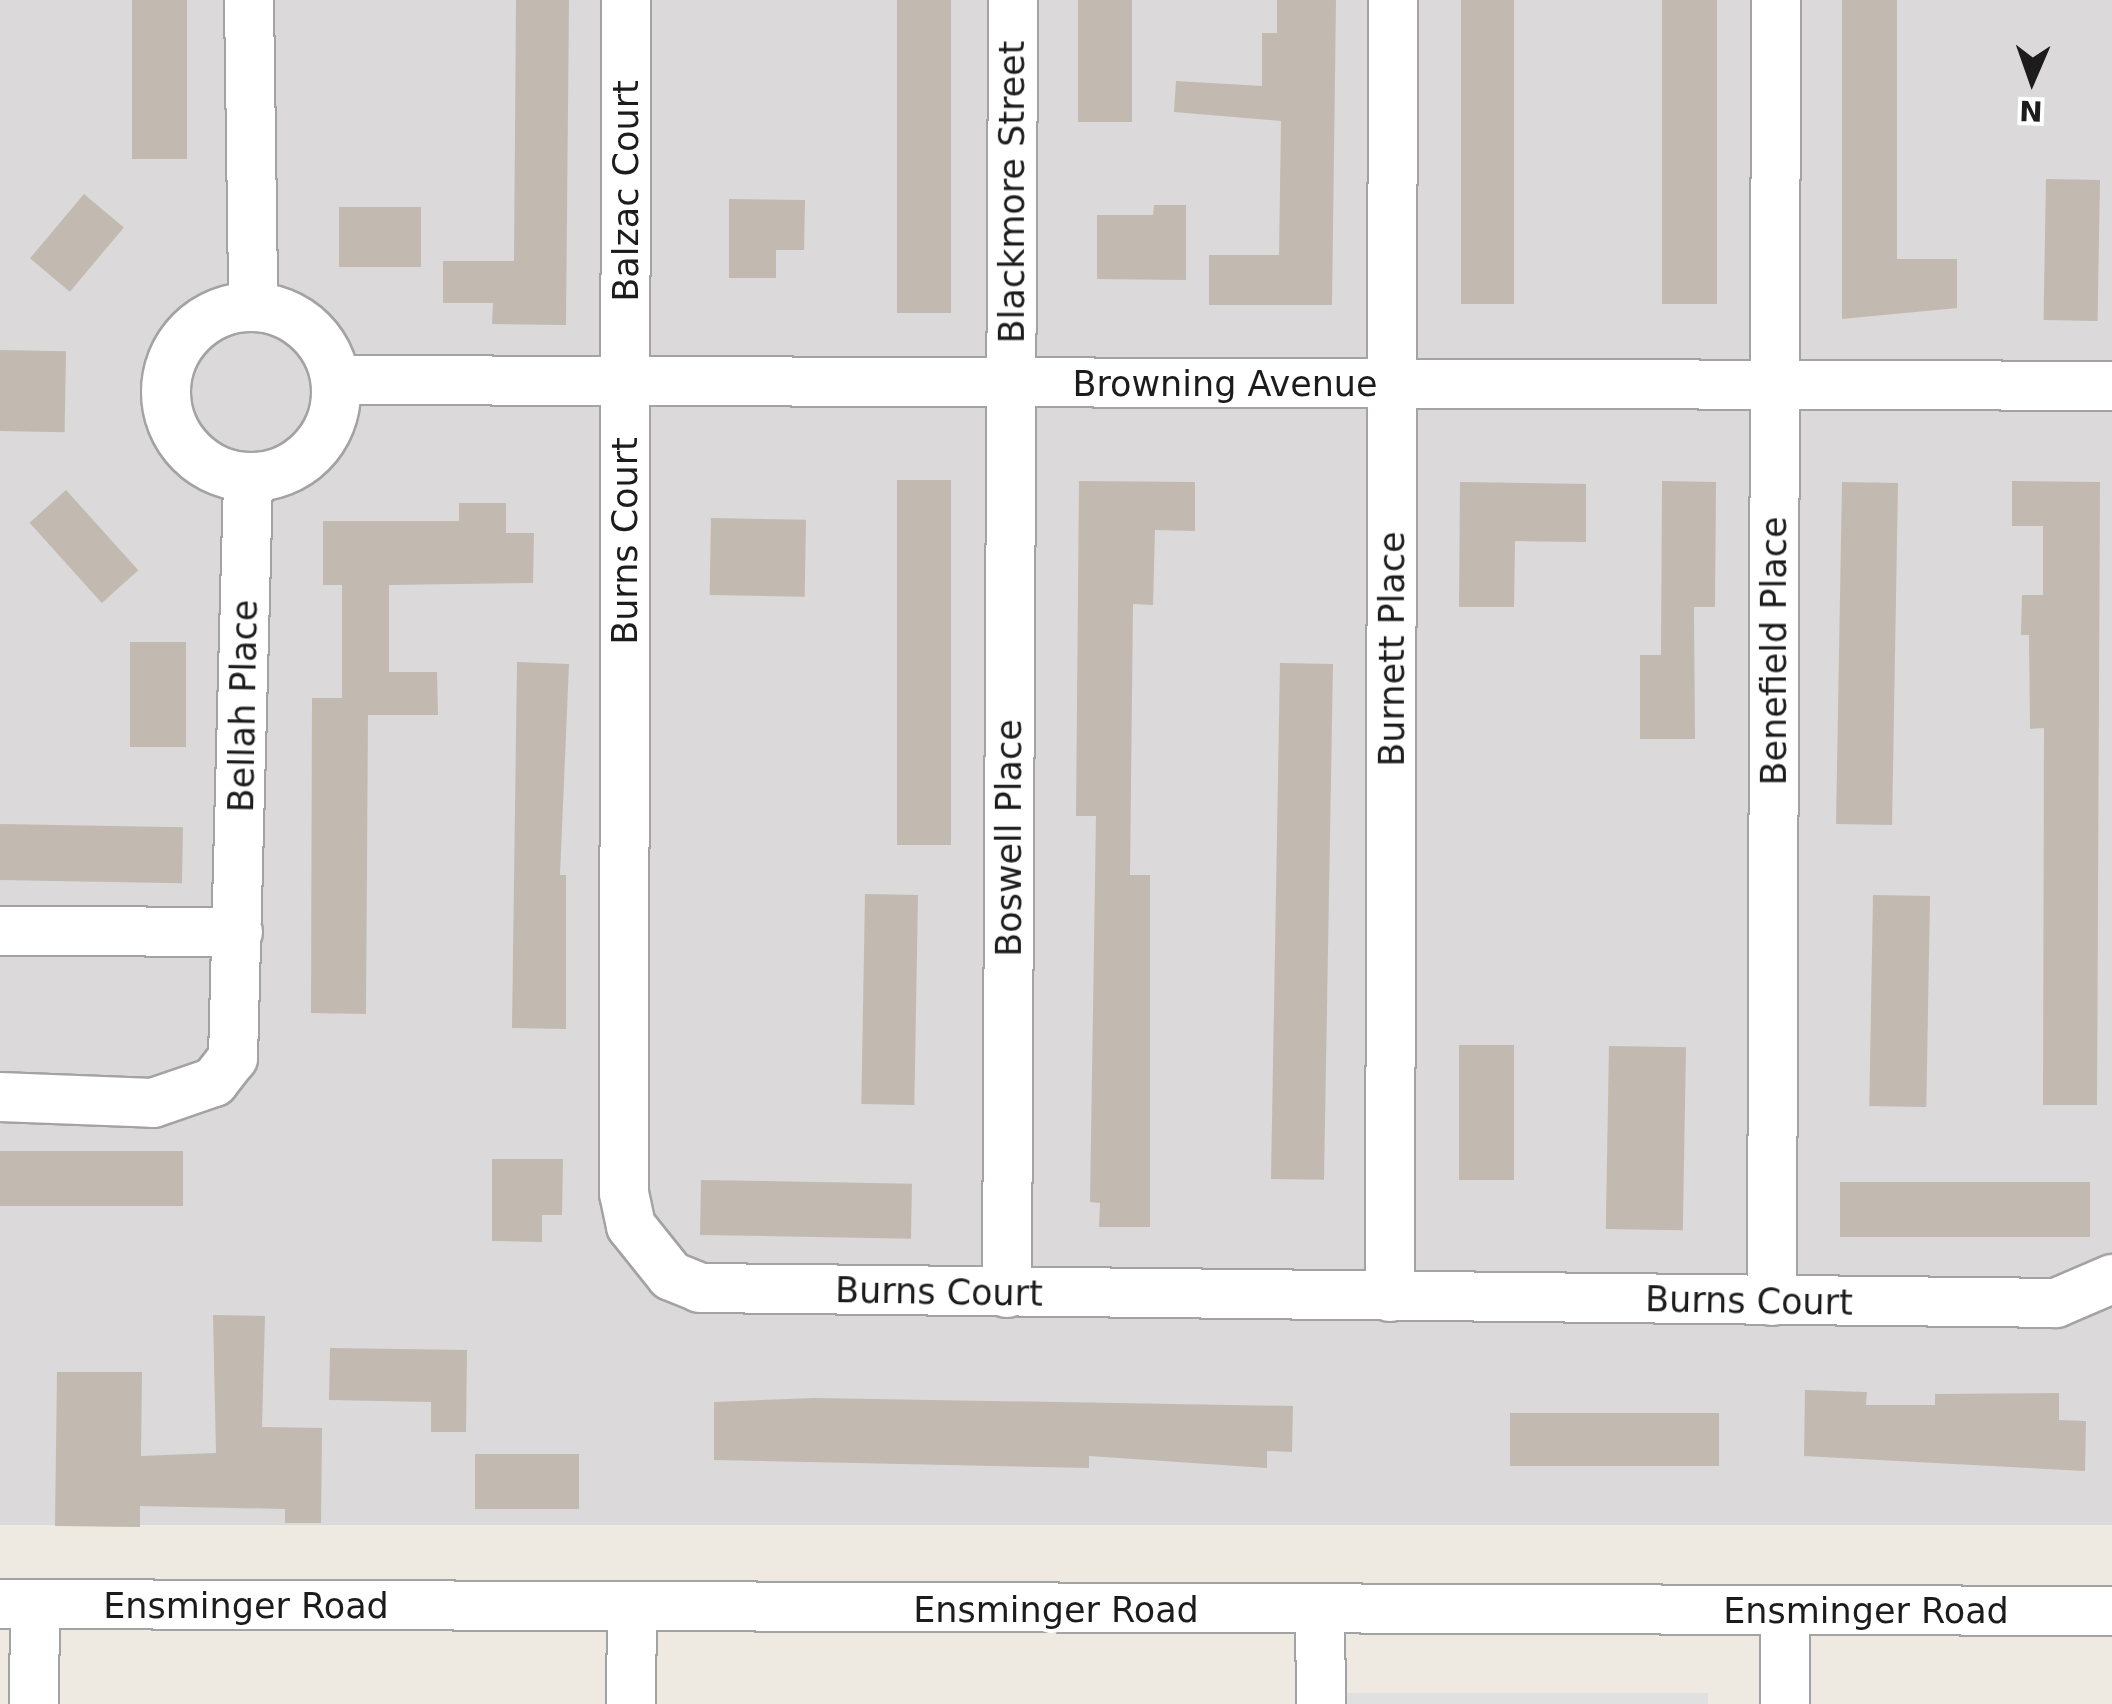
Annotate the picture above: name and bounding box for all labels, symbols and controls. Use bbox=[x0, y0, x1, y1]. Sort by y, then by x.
north arrow bbox=[1982, 30, 2082, 130]
street label: Blackmore Street bbox=[991, 41, 1033, 343]
street label: Balzac Court bbox=[605, 80, 647, 302]
text: N bbox=[2019, 94, 2043, 127]
street label: Browning Avenue bbox=[1072, 363, 1378, 405]
street label: Burns Court bbox=[604, 437, 646, 645]
street label: Benefield Place bbox=[1753, 517, 1795, 785]
street label: Burnett Place bbox=[1371, 531, 1413, 767]
street label: Bellah Place bbox=[220, 599, 266, 813]
street label: Boswell Place bbox=[988, 719, 1030, 957]
street label: Burns Court bbox=[835, 1269, 1043, 1315]
street label: Burns Court bbox=[1645, 1278, 1853, 1324]
street label: Ensminger Road bbox=[103, 1585, 389, 1627]
street label: Ensminger Road bbox=[913, 1589, 1199, 1631]
street label: Ensminger Road bbox=[1723, 1590, 2009, 1632]

